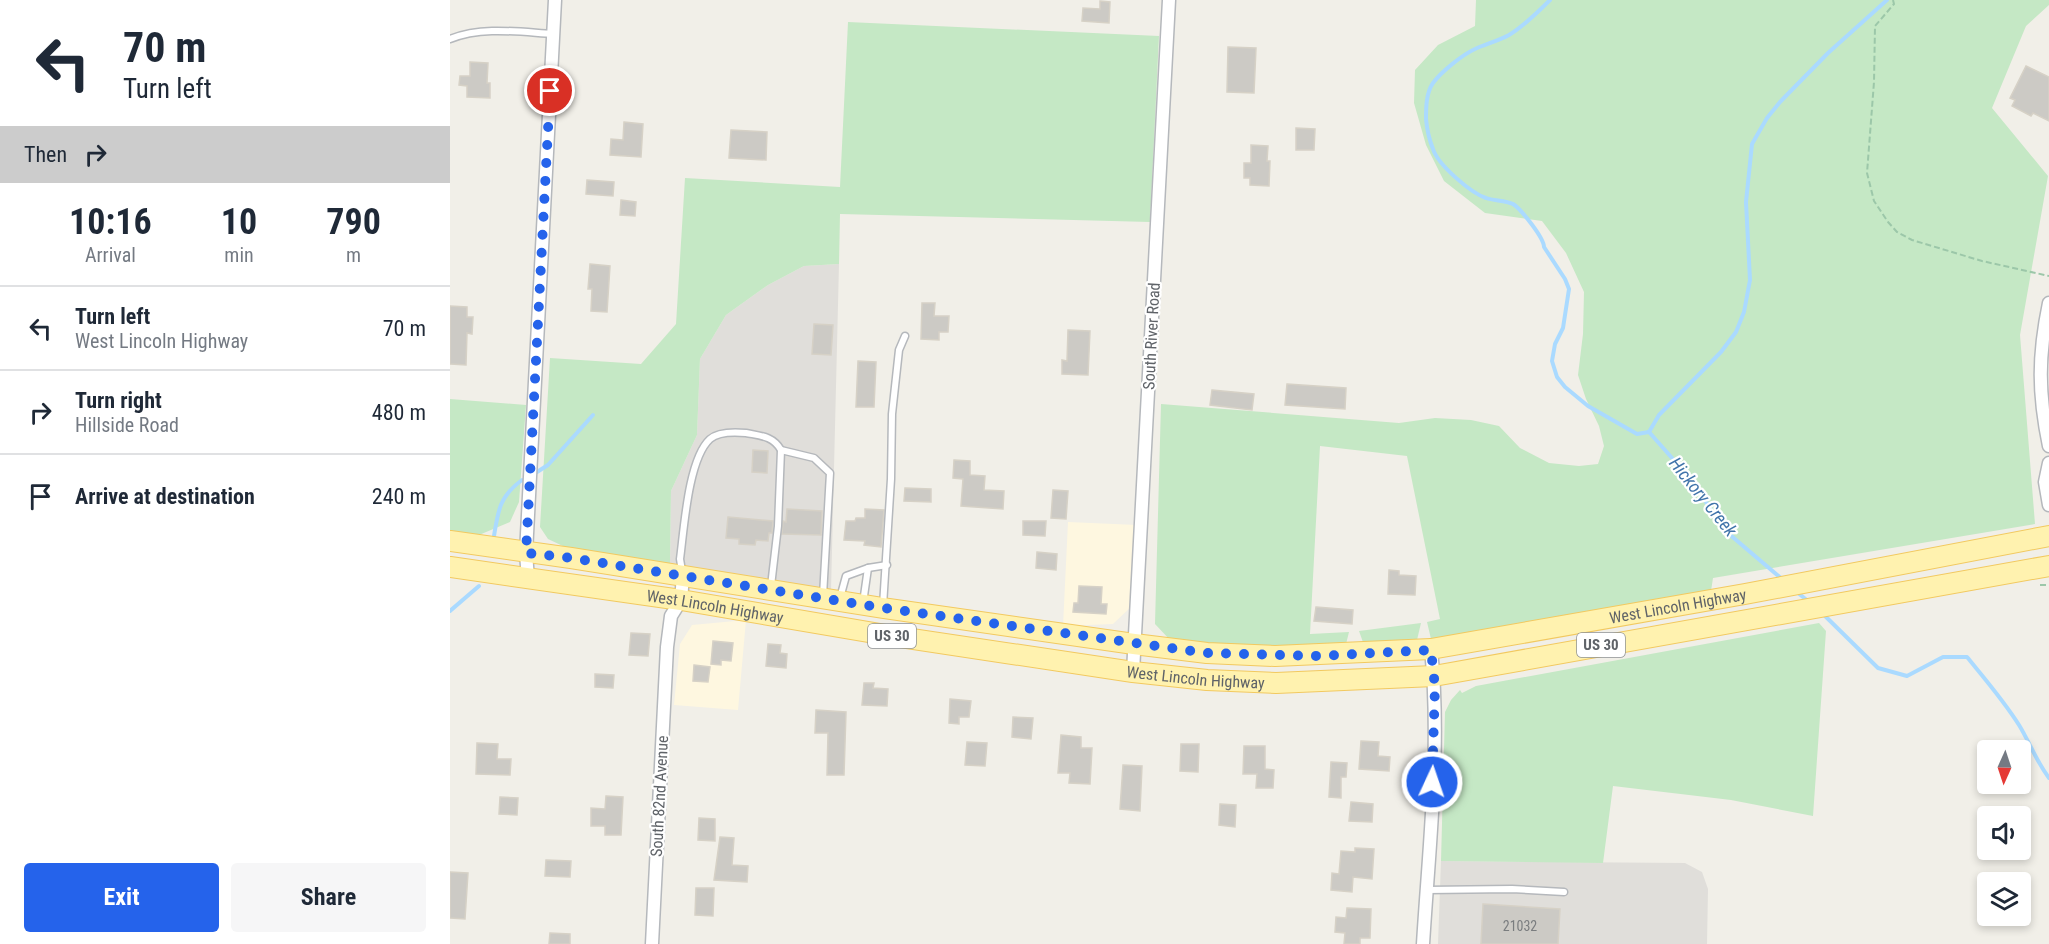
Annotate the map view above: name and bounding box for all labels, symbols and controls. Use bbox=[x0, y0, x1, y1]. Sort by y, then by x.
text: 70 m bbox=[123, 23, 206, 72]
icon: left bbox=[24, 24, 102, 102]
pin bbox=[524, 65, 575, 116]
text: Turn left bbox=[123, 73, 212, 105]
icon: arrive bbox=[533, 74, 566, 107]
icon: right bbox=[79, 138, 112, 171]
text: Then bbox=[24, 142, 67, 167]
text: 10:16 bbox=[69, 201, 152, 243]
text: 10 bbox=[221, 201, 257, 243]
text: 790 bbox=[326, 201, 381, 243]
text: Arrival bbox=[85, 243, 136, 267]
text: min bbox=[224, 243, 254, 267]
text: m bbox=[346, 243, 361, 267]
street label: South River Road bbox=[1139, 282, 1164, 390]
text: Turn left bbox=[75, 304, 150, 329]
icon: left bbox=[24, 312, 57, 345]
text: 70 m bbox=[383, 316, 426, 341]
text: West Lincoln Highway bbox=[75, 329, 248, 353]
text: Turn right bbox=[75, 388, 162, 413]
icon: right bbox=[24, 396, 57, 429]
text: 480 m bbox=[372, 400, 426, 425]
text: Hillside Road bbox=[75, 413, 179, 437]
water label: Hickory Creek bbox=[1665, 453, 1742, 541]
icon: arrive bbox=[24, 480, 57, 513]
text: Arrive at destination bbox=[75, 484, 255, 509]
text: 240 m bbox=[372, 484, 426, 509]
street label: West Lincoln Highway bbox=[1608, 585, 1748, 628]
street label: West Lincoln Highway bbox=[645, 586, 785, 627]
road number: US 30 bbox=[868, 624, 916, 648]
road number: US 30 bbox=[1577, 633, 1625, 657]
street label: West Lincoln Highway bbox=[1125, 662, 1265, 693]
street label: South 82nd Avenue bbox=[647, 735, 672, 857]
north arrow bbox=[1977, 740, 2031, 794]
map controls bbox=[1977, 740, 2031, 926]
position arrow bbox=[1400, 750, 1464, 814]
button: sound bbox=[1977, 806, 2031, 860]
button: Exit bbox=[24, 863, 219, 932]
button: Share bbox=[231, 863, 426, 932]
button: layers bbox=[1977, 872, 2031, 926]
house number: 21032 bbox=[1503, 918, 1537, 934]

